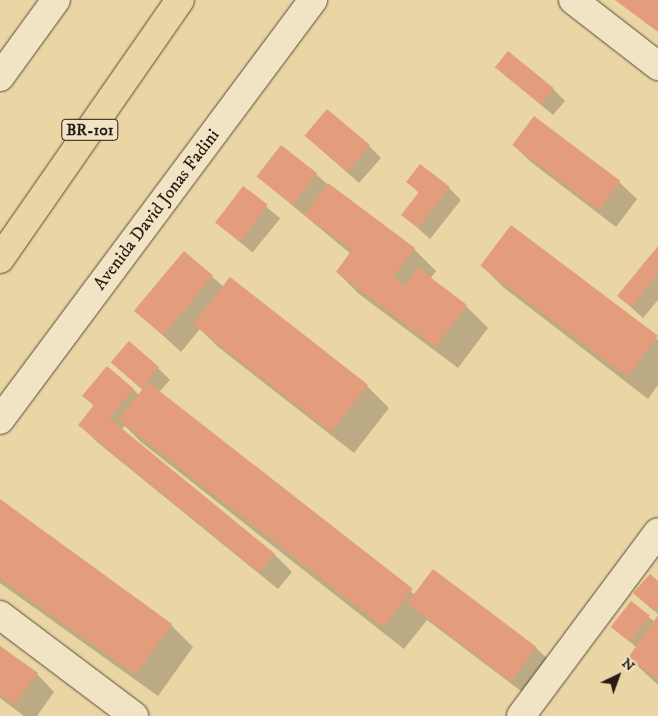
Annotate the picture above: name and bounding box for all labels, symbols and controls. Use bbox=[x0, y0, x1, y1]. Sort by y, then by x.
road number: BR-101 bbox=[61, 116, 119, 144]
street label: Avenida David Jonas Fadini bbox=[89, 125, 225, 295]
north arrow bbox=[593, 651, 643, 701]
text: N bbox=[618, 654, 638, 675]

